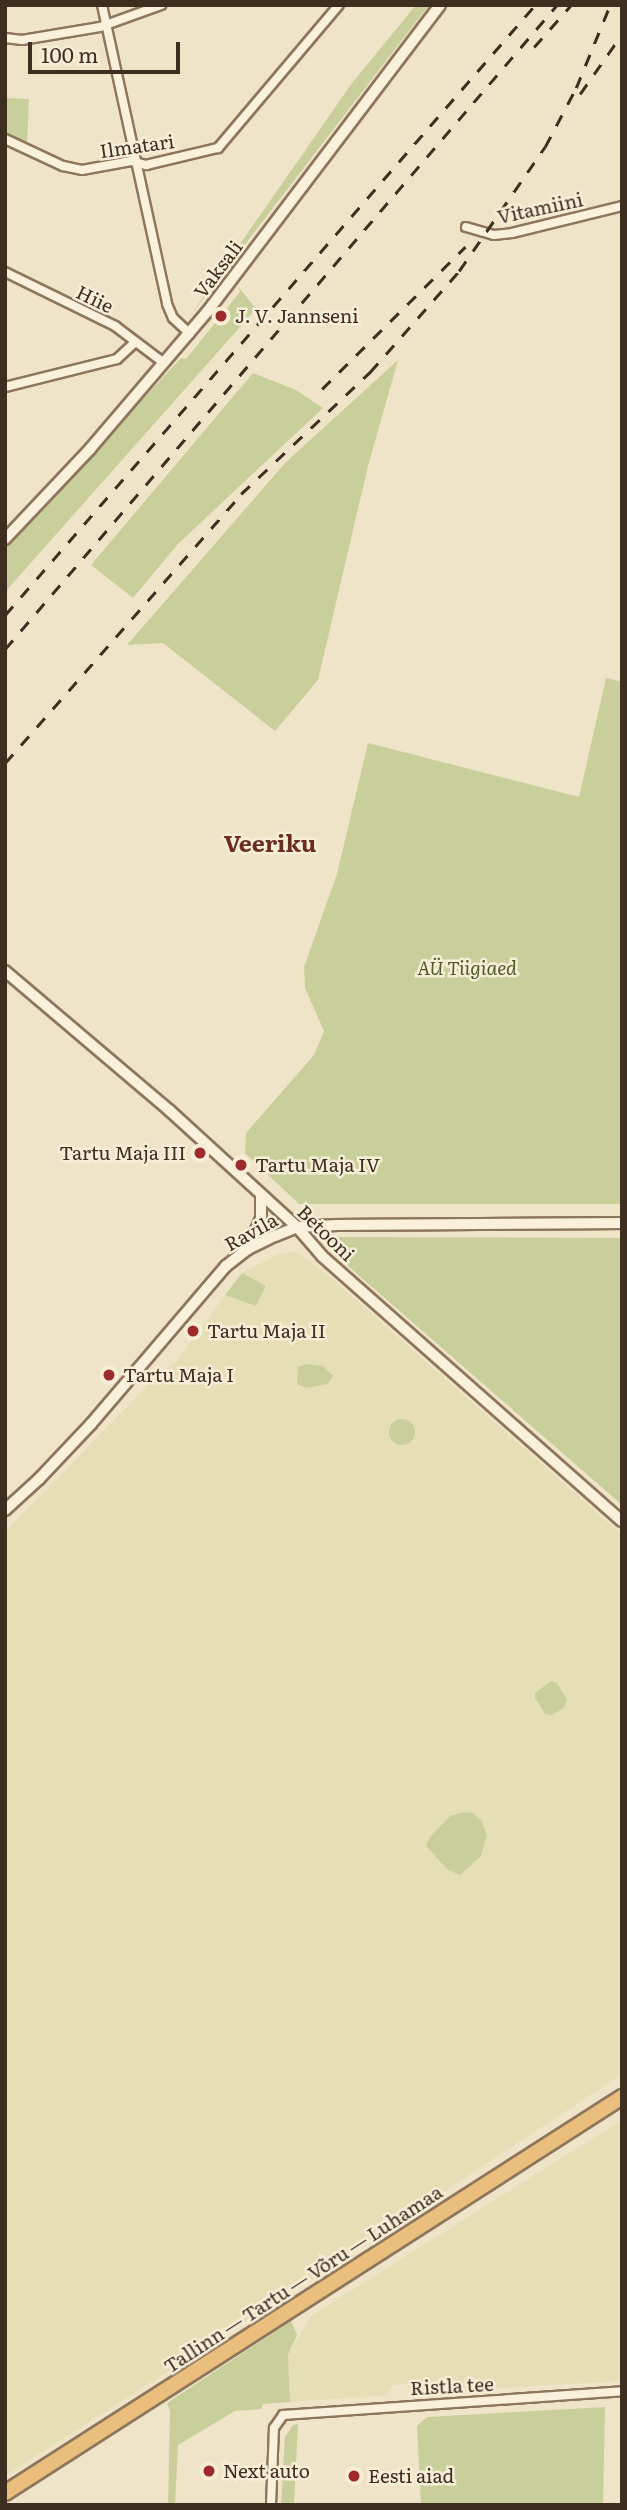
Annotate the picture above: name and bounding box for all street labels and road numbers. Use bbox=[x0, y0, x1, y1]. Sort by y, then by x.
street label: Ilmatari bbox=[98, 129, 176, 163]
street label: Vitamiini bbox=[495, 188, 585, 228]
street label: Vaksali bbox=[189, 236, 247, 302]
street label: Hiie bbox=[73, 280, 117, 318]
street label: Betooni bbox=[293, 1200, 359, 1266]
street label: Ravila bbox=[220, 1208, 282, 1256]
street label: Tallinn — Tartu — Võru — Luhamaa bbox=[159, 2180, 447, 2378]
street label: Ristla tee bbox=[410, 2372, 494, 2400]

